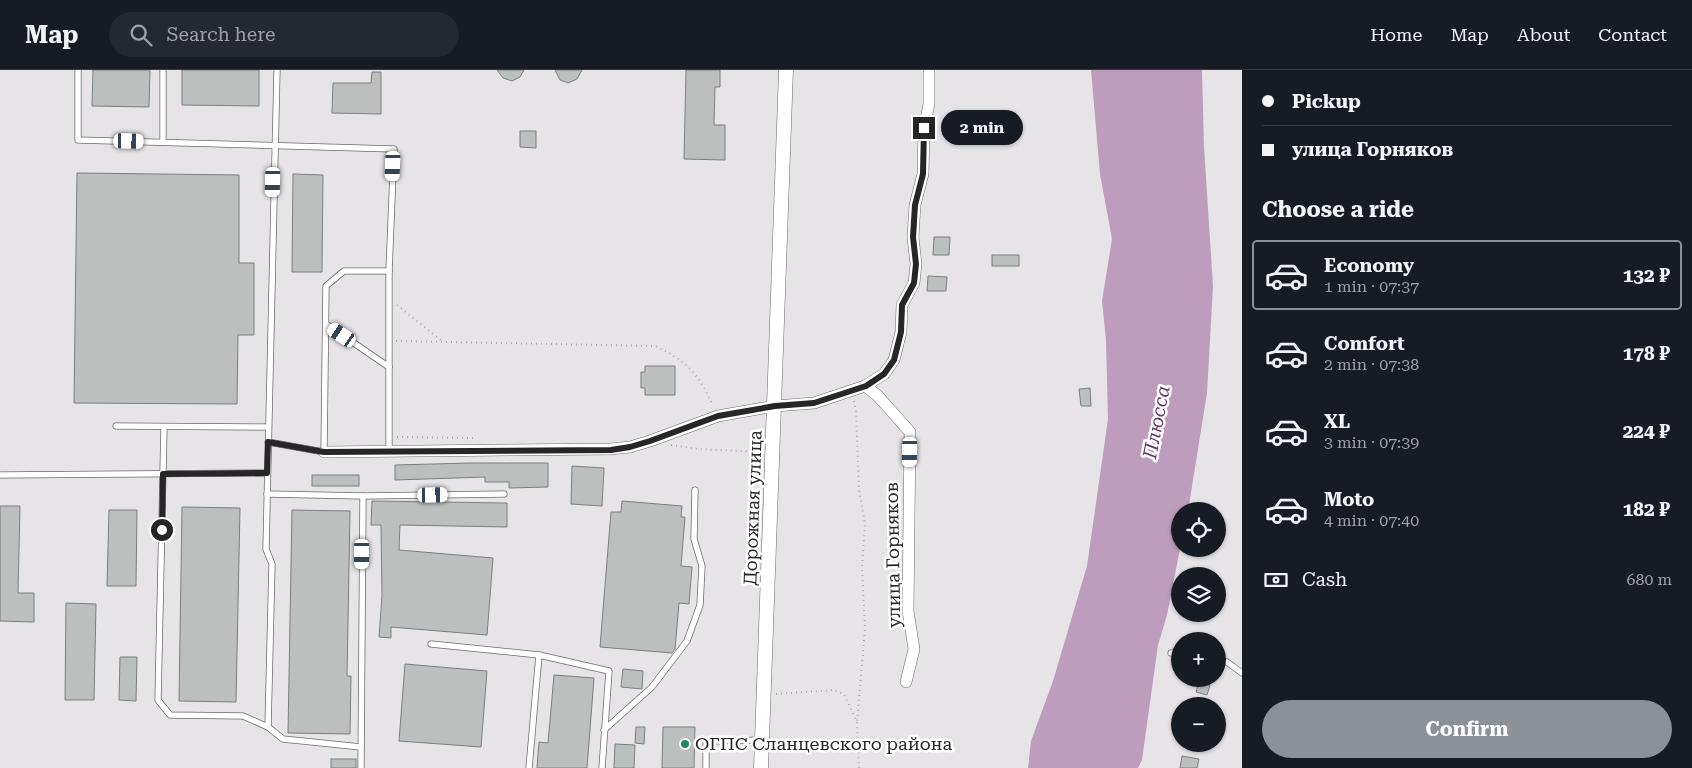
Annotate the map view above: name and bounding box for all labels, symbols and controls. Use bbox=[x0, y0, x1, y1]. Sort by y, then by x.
search box bbox=[109, 12, 459, 57]
text: Map bbox=[25, 21, 79, 49]
icon: search bbox=[127, 21, 155, 49]
text: Search here bbox=[167, 23, 275, 46]
text: Home bbox=[1370, 24, 1422, 45]
text: Map bbox=[1450, 24, 1489, 45]
text: About bbox=[1517, 24, 1570, 45]
text: Contact bbox=[1598, 24, 1667, 45]
text: Pickup bbox=[1292, 90, 1361, 113]
callout: 2 min bbox=[942, 110, 1024, 146]
route end bbox=[913, 117, 935, 139]
text: 2 min bbox=[960, 118, 1004, 137]
car bbox=[113, 133, 144, 149]
text: улица Горняков bbox=[1292, 138, 1453, 161]
car bbox=[384, 151, 401, 181]
car bbox=[265, 167, 280, 197]
text: Choose a ride bbox=[1262, 197, 1414, 222]
icon: car bbox=[1264, 253, 1309, 298]
text: Economy bbox=[1324, 254, 1414, 277]
text: 132 ₽ bbox=[1623, 264, 1670, 287]
text: 1 min · 07:37 bbox=[1324, 277, 1419, 296]
car bbox=[325, 320, 358, 350]
icon: car bbox=[1264, 331, 1309, 376]
text: Comfort bbox=[1324, 332, 1405, 355]
text: 178 ₽ bbox=[1623, 342, 1670, 365]
text: 2 min · 07:38 bbox=[1324, 355, 1419, 374]
water label: Плюсса bbox=[1138, 384, 1175, 462]
icon: car bbox=[1264, 409, 1309, 454]
text: XL bbox=[1324, 410, 1350, 433]
text: 224 ₽ bbox=[1623, 420, 1670, 443]
street label: Дорожная улица bbox=[739, 430, 766, 586]
text: 3 min · 07:39 bbox=[1324, 433, 1419, 452]
car bbox=[902, 437, 917, 467]
street label: улица Горняков bbox=[881, 482, 904, 628]
car bbox=[417, 487, 448, 503]
icon: car bbox=[1264, 487, 1309, 532]
text: Moto bbox=[1324, 488, 1374, 511]
text: 182 ₽ bbox=[1623, 498, 1670, 521]
map controls bbox=[1171, 502, 1226, 752]
button: locate bbox=[1171, 502, 1226, 557]
text: 4 min · 07:40 bbox=[1324, 511, 1419, 530]
route start bbox=[151, 519, 173, 541]
car bbox=[354, 539, 369, 569]
icon: cash bbox=[1262, 566, 1290, 594]
button: layers bbox=[1171, 567, 1226, 622]
text: Cash bbox=[1302, 568, 1347, 591]
text: 680 m bbox=[1626, 570, 1672, 589]
button: + bbox=[1171, 632, 1226, 687]
button: − bbox=[1171, 697, 1226, 752]
button: Confirm bbox=[1262, 700, 1672, 758]
place label: ОГПС Сланцевского района bbox=[695, 733, 953, 754]
marker: ОГПС Сланцевского района bbox=[679, 738, 691, 750]

